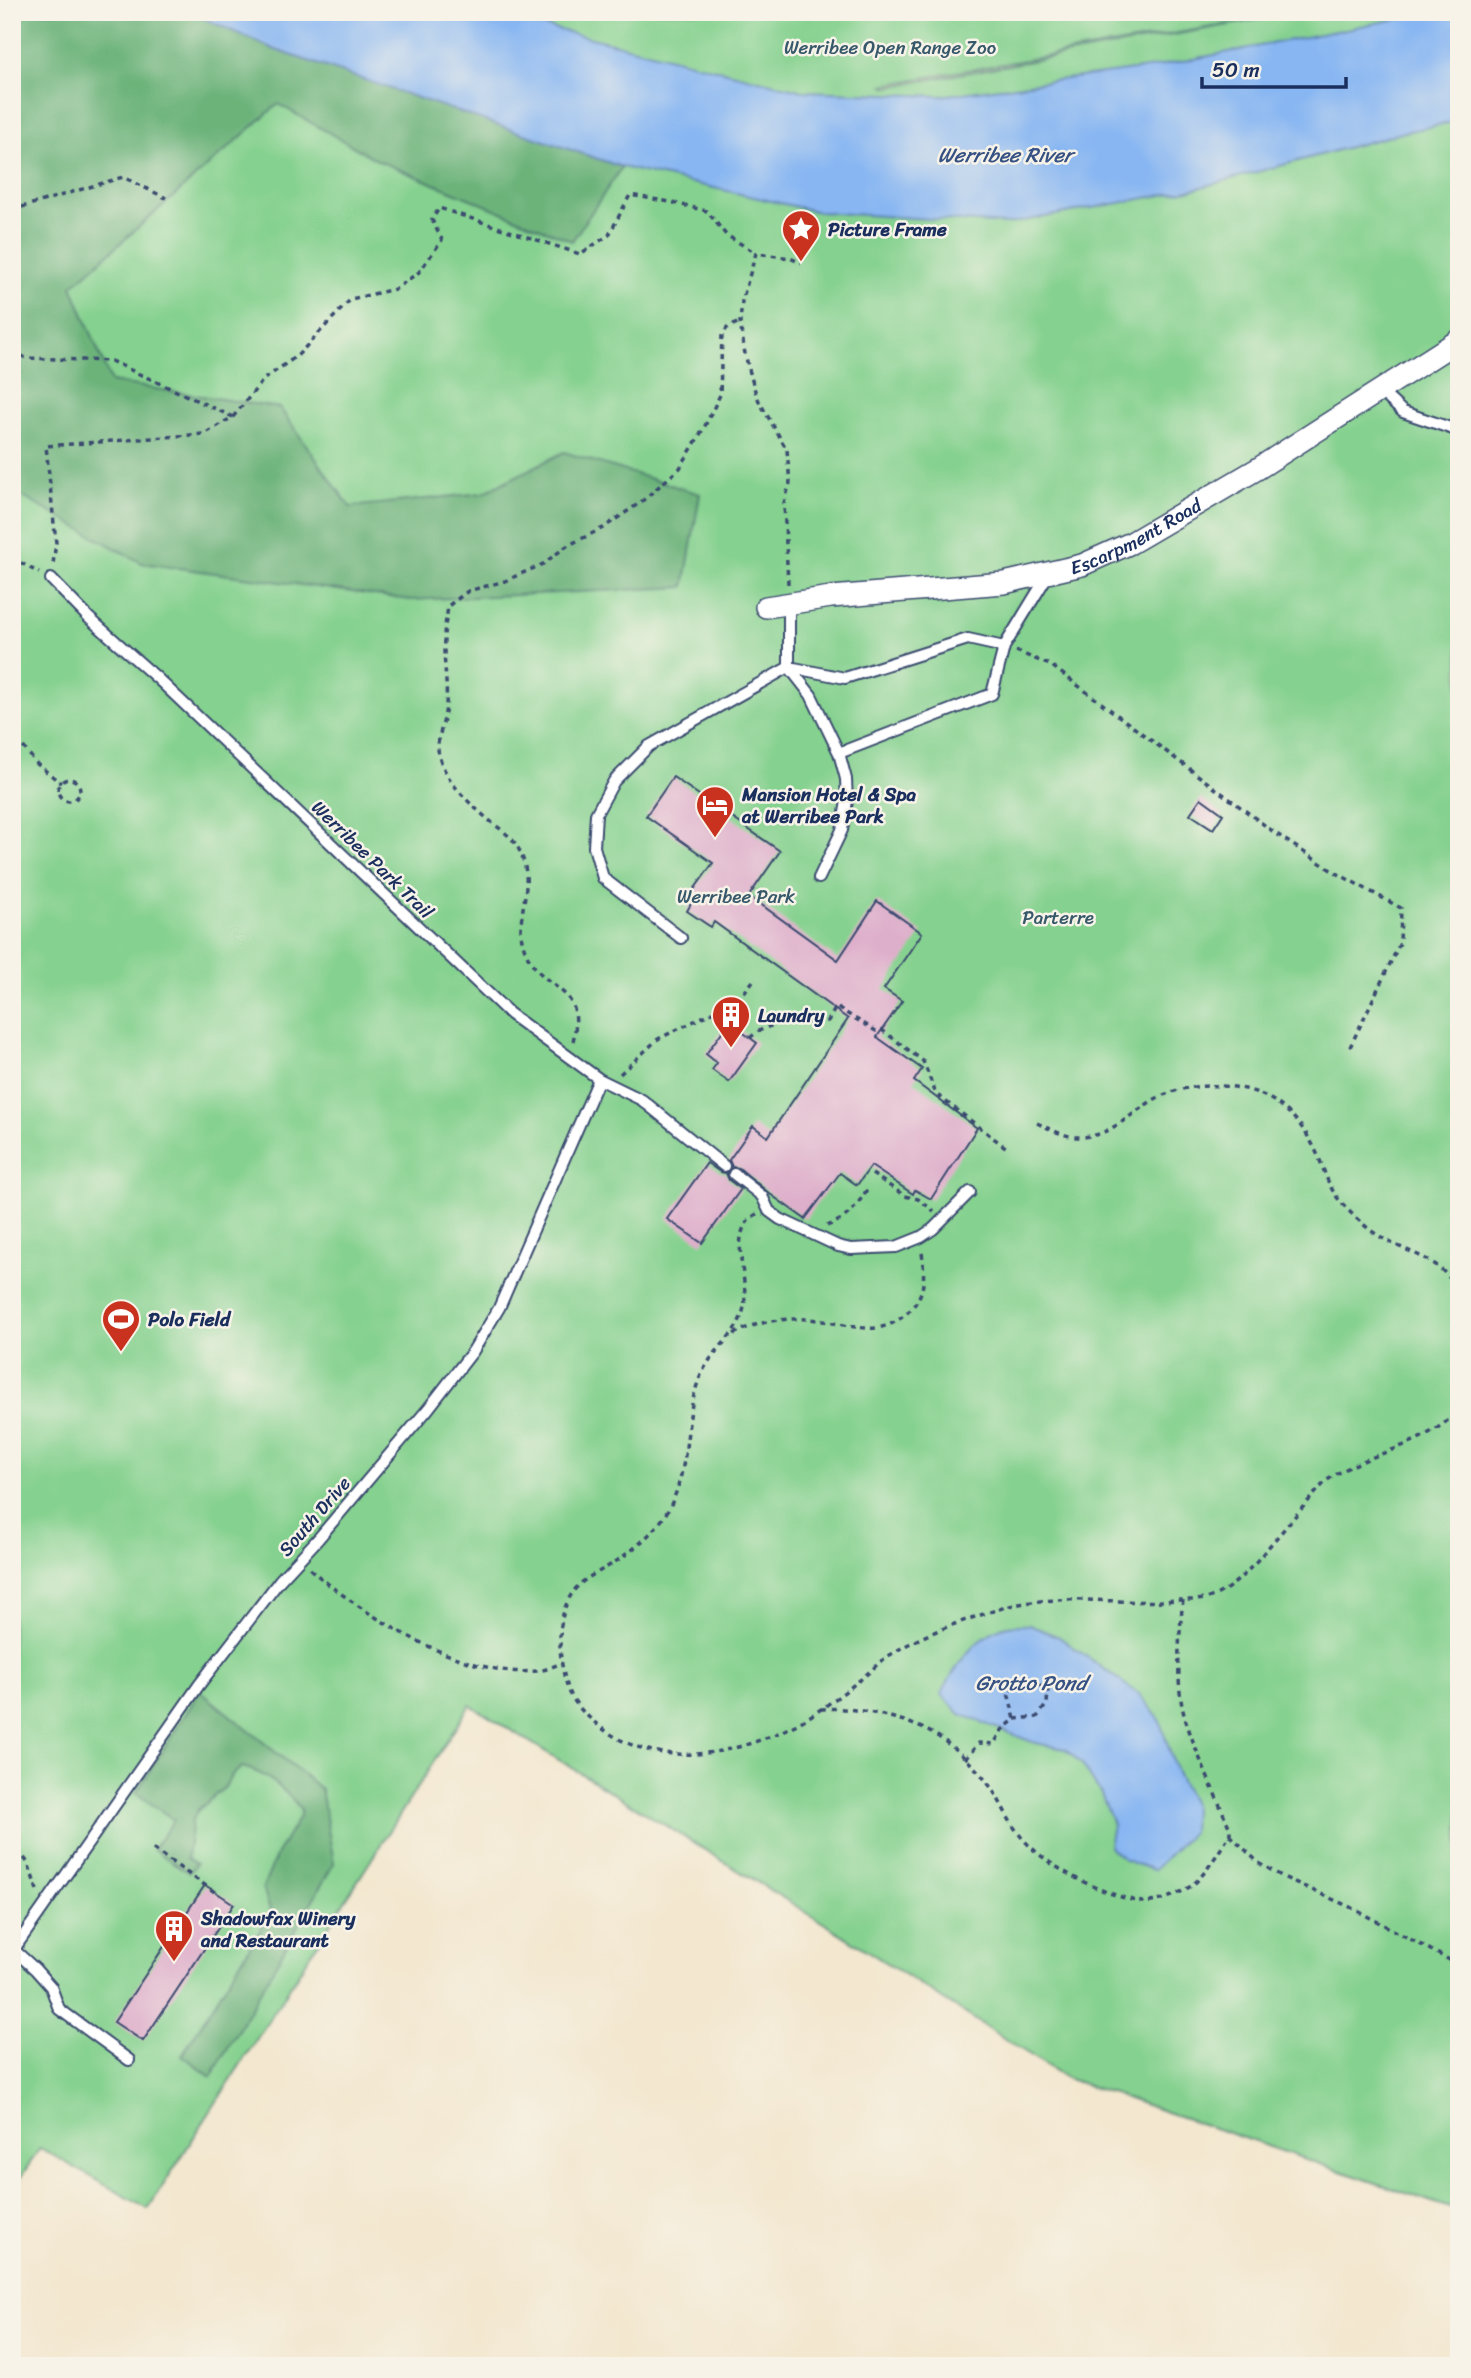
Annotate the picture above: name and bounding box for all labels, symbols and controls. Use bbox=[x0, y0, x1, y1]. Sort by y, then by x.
park label: Werribee Open Range Zoo bbox=[784, 31, 996, 64]
scale bar bbox=[1202, 46, 1345, 90]
text: 50 m bbox=[1212, 51, 1260, 89]
water label: Werribee River bbox=[938, 136, 1077, 174]
place icon: Picture Frame bbox=[780, 208, 822, 263]
place label: Picture Frame bbox=[828, 213, 947, 246]
street label: Escarpment Road bbox=[1067, 489, 1209, 584]
place label: Mansion Hotel & Spa at Werribee Park bbox=[741, 778, 916, 833]
hotel icon: Mansion Hotel & Spa at Werribee Park bbox=[694, 784, 736, 839]
street label: Werribee Park Trail bbox=[304, 792, 442, 927]
park label: Werribee Park bbox=[677, 880, 795, 913]
park label: Parterre bbox=[1022, 901, 1094, 934]
building icon: Laundry bbox=[710, 994, 752, 1049]
place label: Laundry bbox=[758, 999, 826, 1032]
sports icon: Polo Field bbox=[100, 1298, 142, 1353]
place label: Polo Field bbox=[148, 1303, 232, 1336]
street label: South Drive bbox=[270, 1468, 359, 1564]
water label: Grotto Pond bbox=[976, 1664, 1091, 1702]
place label: Shadowfax Winery and Restaurant bbox=[200, 1902, 357, 1957]
building icon: Shadowfax Winery and Restaurant bbox=[153, 1908, 195, 1963]

